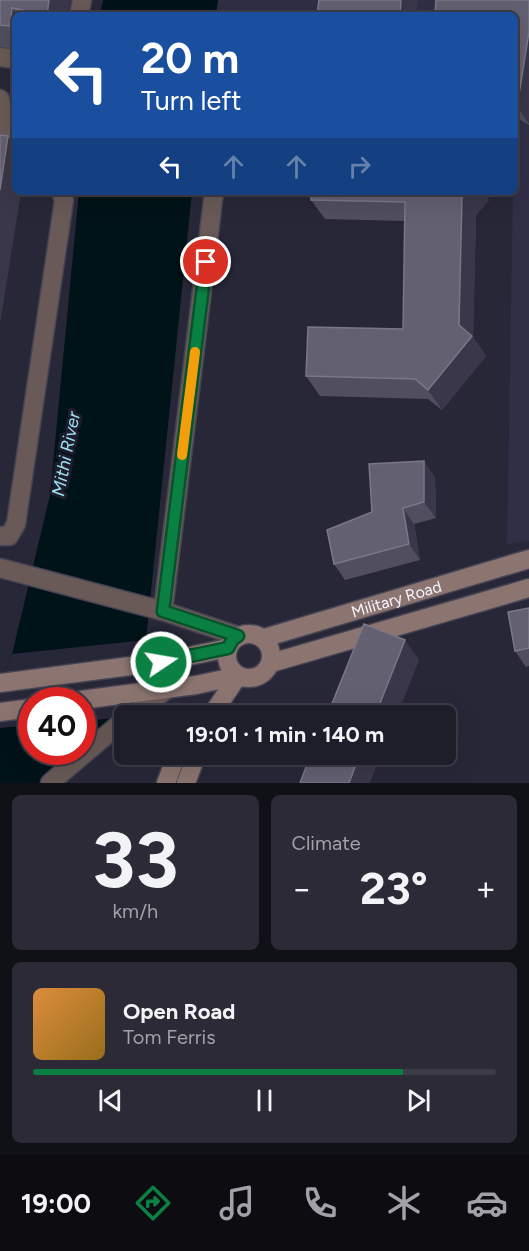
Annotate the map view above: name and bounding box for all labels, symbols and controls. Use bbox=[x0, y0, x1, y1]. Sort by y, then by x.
text: 20 m bbox=[141, 33, 239, 84]
icon: left bbox=[42, 36, 120, 114]
text: Turn left bbox=[141, 84, 241, 117]
icon: left bbox=[154, 150, 187, 183]
icon: ahead bbox=[217, 150, 250, 183]
icon: ahead bbox=[280, 150, 313, 183]
icon: right bbox=[343, 150, 376, 183]
pin bbox=[180, 236, 231, 287]
icon: arrive bbox=[189, 245, 222, 278]
water label: Mithi River bbox=[47, 409, 85, 498]
street label: Military Road bbox=[349, 576, 444, 621]
position arrow bbox=[129, 630, 193, 694]
speed limit sign: 40 bbox=[18, 687, 96, 765]
text: 19:01 · 1 min · 140 m bbox=[186, 721, 384, 748]
text: 33 bbox=[92, 813, 179, 907]
text: Climate bbox=[292, 831, 361, 855]
text: 23° bbox=[360, 861, 428, 915]
text: − bbox=[292, 869, 312, 908]
text: + bbox=[475, 869, 496, 908]
text: km/h bbox=[112, 899, 158, 923]
text: Open Road bbox=[123, 998, 235, 1025]
text: Tom Ferris bbox=[123, 1025, 216, 1049]
icon: previous bbox=[94, 1084, 127, 1117]
icon: pause bbox=[248, 1084, 281, 1117]
icon: next bbox=[402, 1084, 435, 1117]
icon: directions bbox=[132, 1182, 174, 1224]
icon: music bbox=[216, 1182, 258, 1224]
icon: phone bbox=[299, 1182, 341, 1224]
icon: climate bbox=[383, 1182, 425, 1224]
icon: car bbox=[466, 1182, 508, 1224]
text: 19:00 bbox=[21, 1187, 91, 1220]

